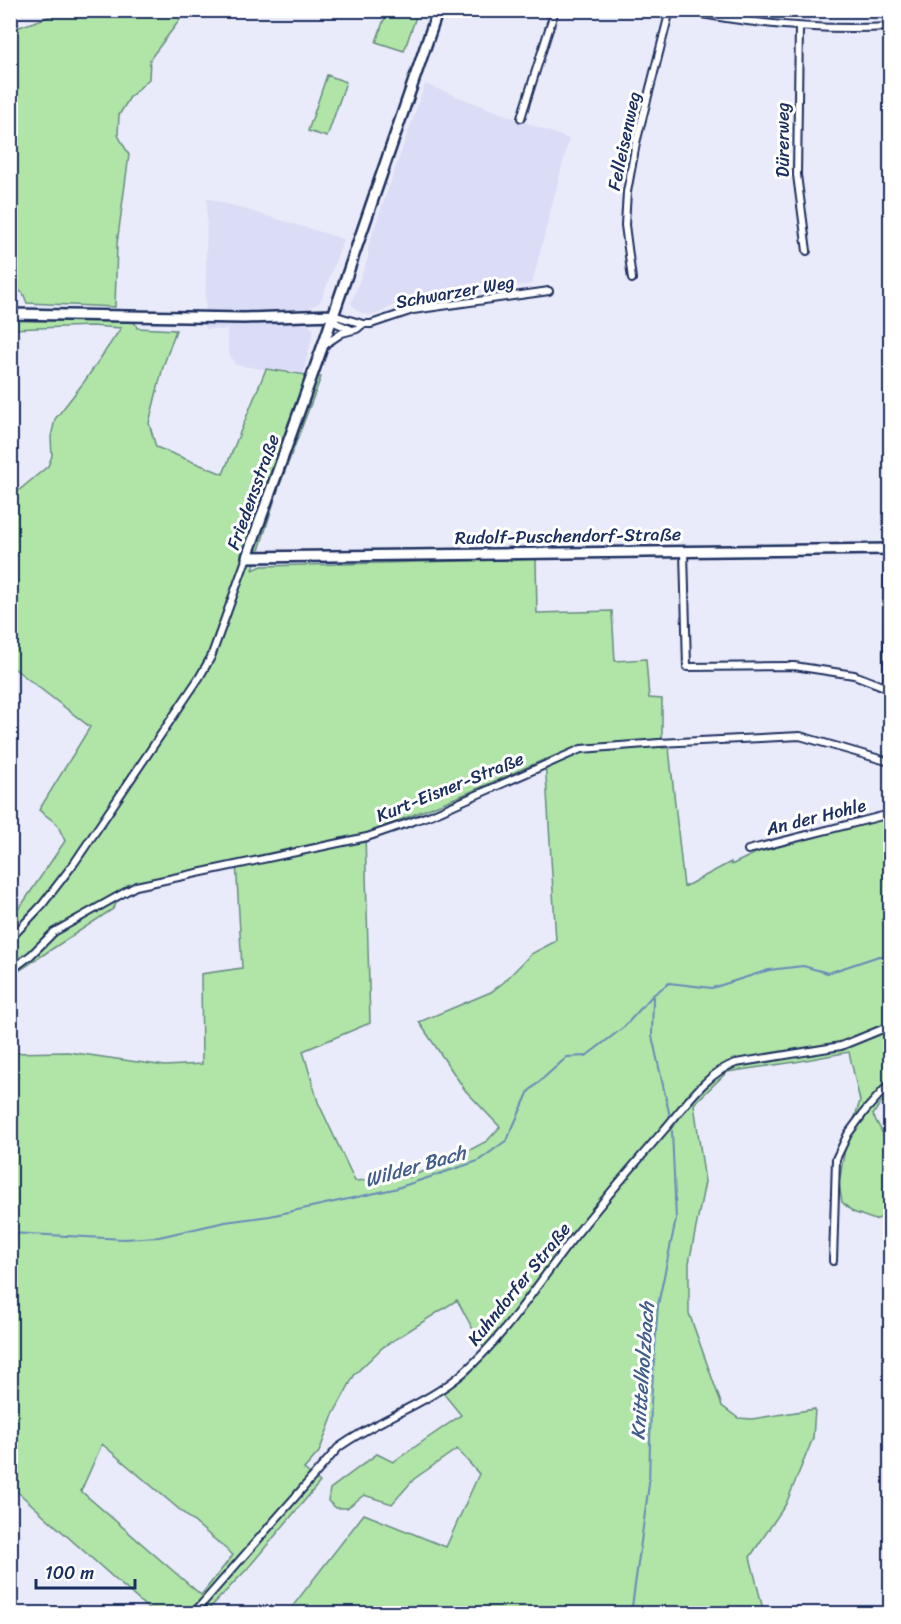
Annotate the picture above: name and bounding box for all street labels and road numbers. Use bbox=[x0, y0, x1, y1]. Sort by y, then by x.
street label: Felleisenweg bbox=[598, 88, 650, 194]
street label: Dürerweg bbox=[767, 102, 799, 178]
street label: Schwarzer Weg bbox=[393, 266, 517, 318]
street label: Friedensstraße bbox=[217, 430, 289, 554]
street label: Rudolf-Puschendorf-Straße bbox=[455, 518, 681, 554]
street label: Kurt-Eisner-Straße bbox=[371, 743, 529, 831]
street label: An der Hohle bbox=[762, 789, 870, 845]
street label: Kuhndorfer Straße bbox=[459, 1215, 579, 1353]

